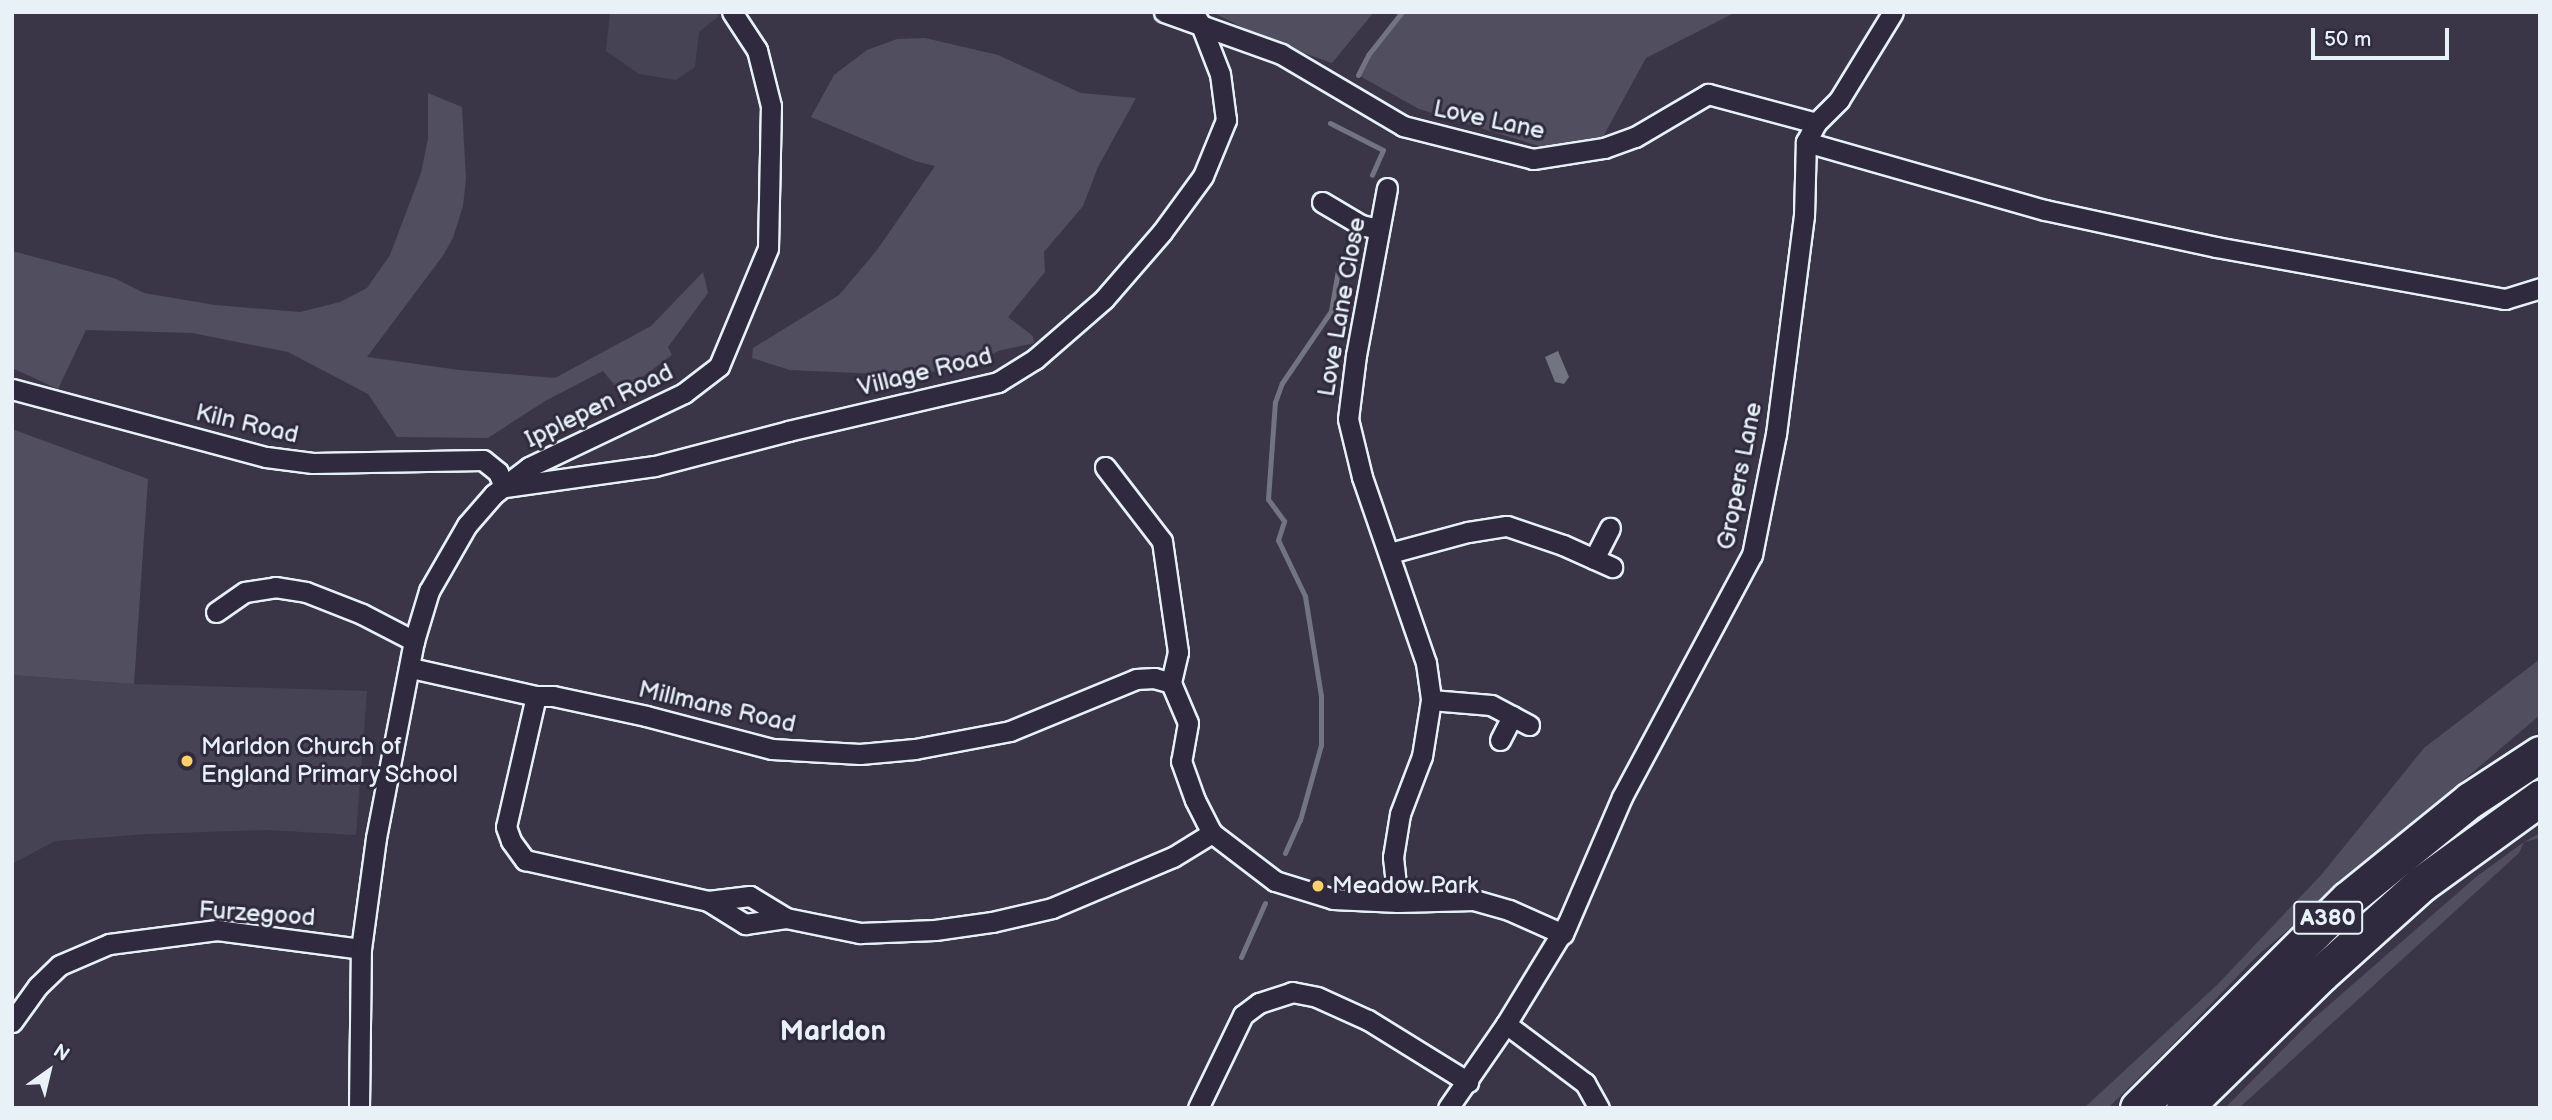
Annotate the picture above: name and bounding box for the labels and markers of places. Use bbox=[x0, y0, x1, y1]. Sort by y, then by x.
place label: Marldon Church of England Primary School bbox=[201, 733, 460, 789]
marker: Marldon Church of England Primary School bbox=[179, 753, 195, 769]
place label: Meadow Park bbox=[1332, 872, 1478, 900]
marker: Meadow Park bbox=[1310, 878, 1326, 894]

